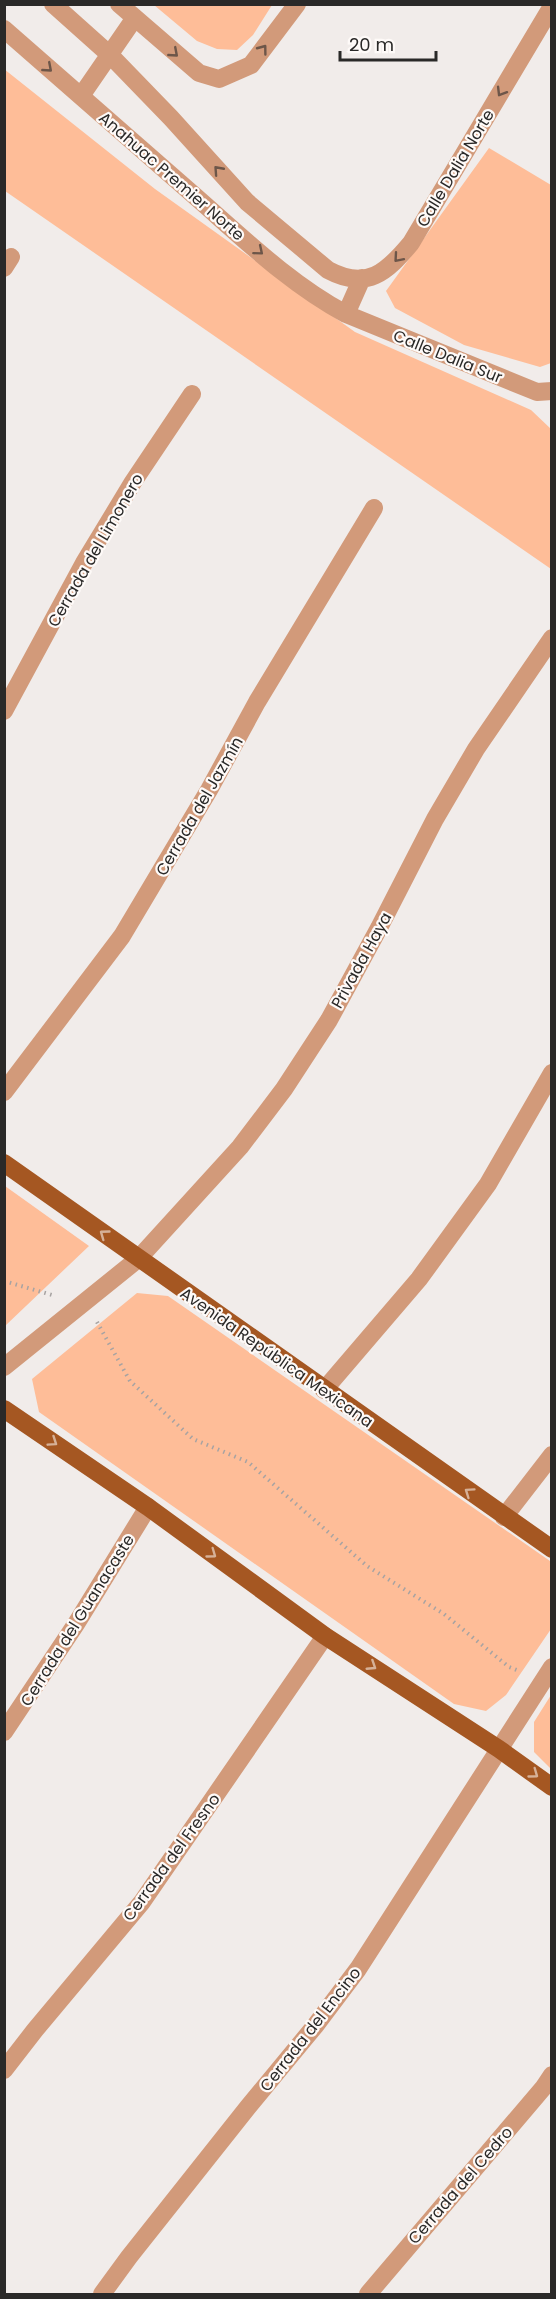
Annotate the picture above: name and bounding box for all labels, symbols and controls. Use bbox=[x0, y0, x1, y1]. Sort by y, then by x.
scale bar bbox=[340, 24, 436, 62]
text: 20 m bbox=[349, 32, 394, 57]
one-way arrow bbox=[256, 44, 267, 55]
one-way arrow bbox=[167, 46, 178, 57]
one-way arrow bbox=[42, 61, 52, 72]
one-way arrow bbox=[496, 86, 508, 96]
street label: Calle Dalia Norte bbox=[411, 105, 500, 231]
street label: Anahuac Premier Norte bbox=[94, 107, 249, 246]
one-way arrow bbox=[214, 167, 225, 177]
one-way arrow bbox=[252, 244, 263, 255]
one-way arrow bbox=[394, 251, 405, 262]
street label: Calle Dalia Sur bbox=[390, 324, 506, 389]
street label: Cerrada del Limonero bbox=[42, 469, 149, 631]
street label: Cerrada del Jazmín bbox=[150, 732, 249, 880]
street label: Privada Haya bbox=[326, 908, 397, 1012]
one-way arrow bbox=[99, 1230, 110, 1241]
street label: Avenida República Mexicana bbox=[176, 1282, 378, 1433]
one-way arrow bbox=[46, 1435, 57, 1446]
one-way arrow bbox=[464, 1488, 475, 1499]
street label: Cerrada del Guanacaste bbox=[15, 1530, 140, 1711]
one-way arrow bbox=[206, 1546, 217, 1557]
one-way arrow bbox=[365, 1659, 376, 1670]
one-way arrow bbox=[527, 1767, 538, 1778]
street label: Cerrada del Fresno bbox=[117, 1789, 226, 1926]
street label: Cerrada del Encino bbox=[254, 1962, 366, 2096]
street label: Cerrada del Cedro bbox=[403, 2121, 518, 2249]

